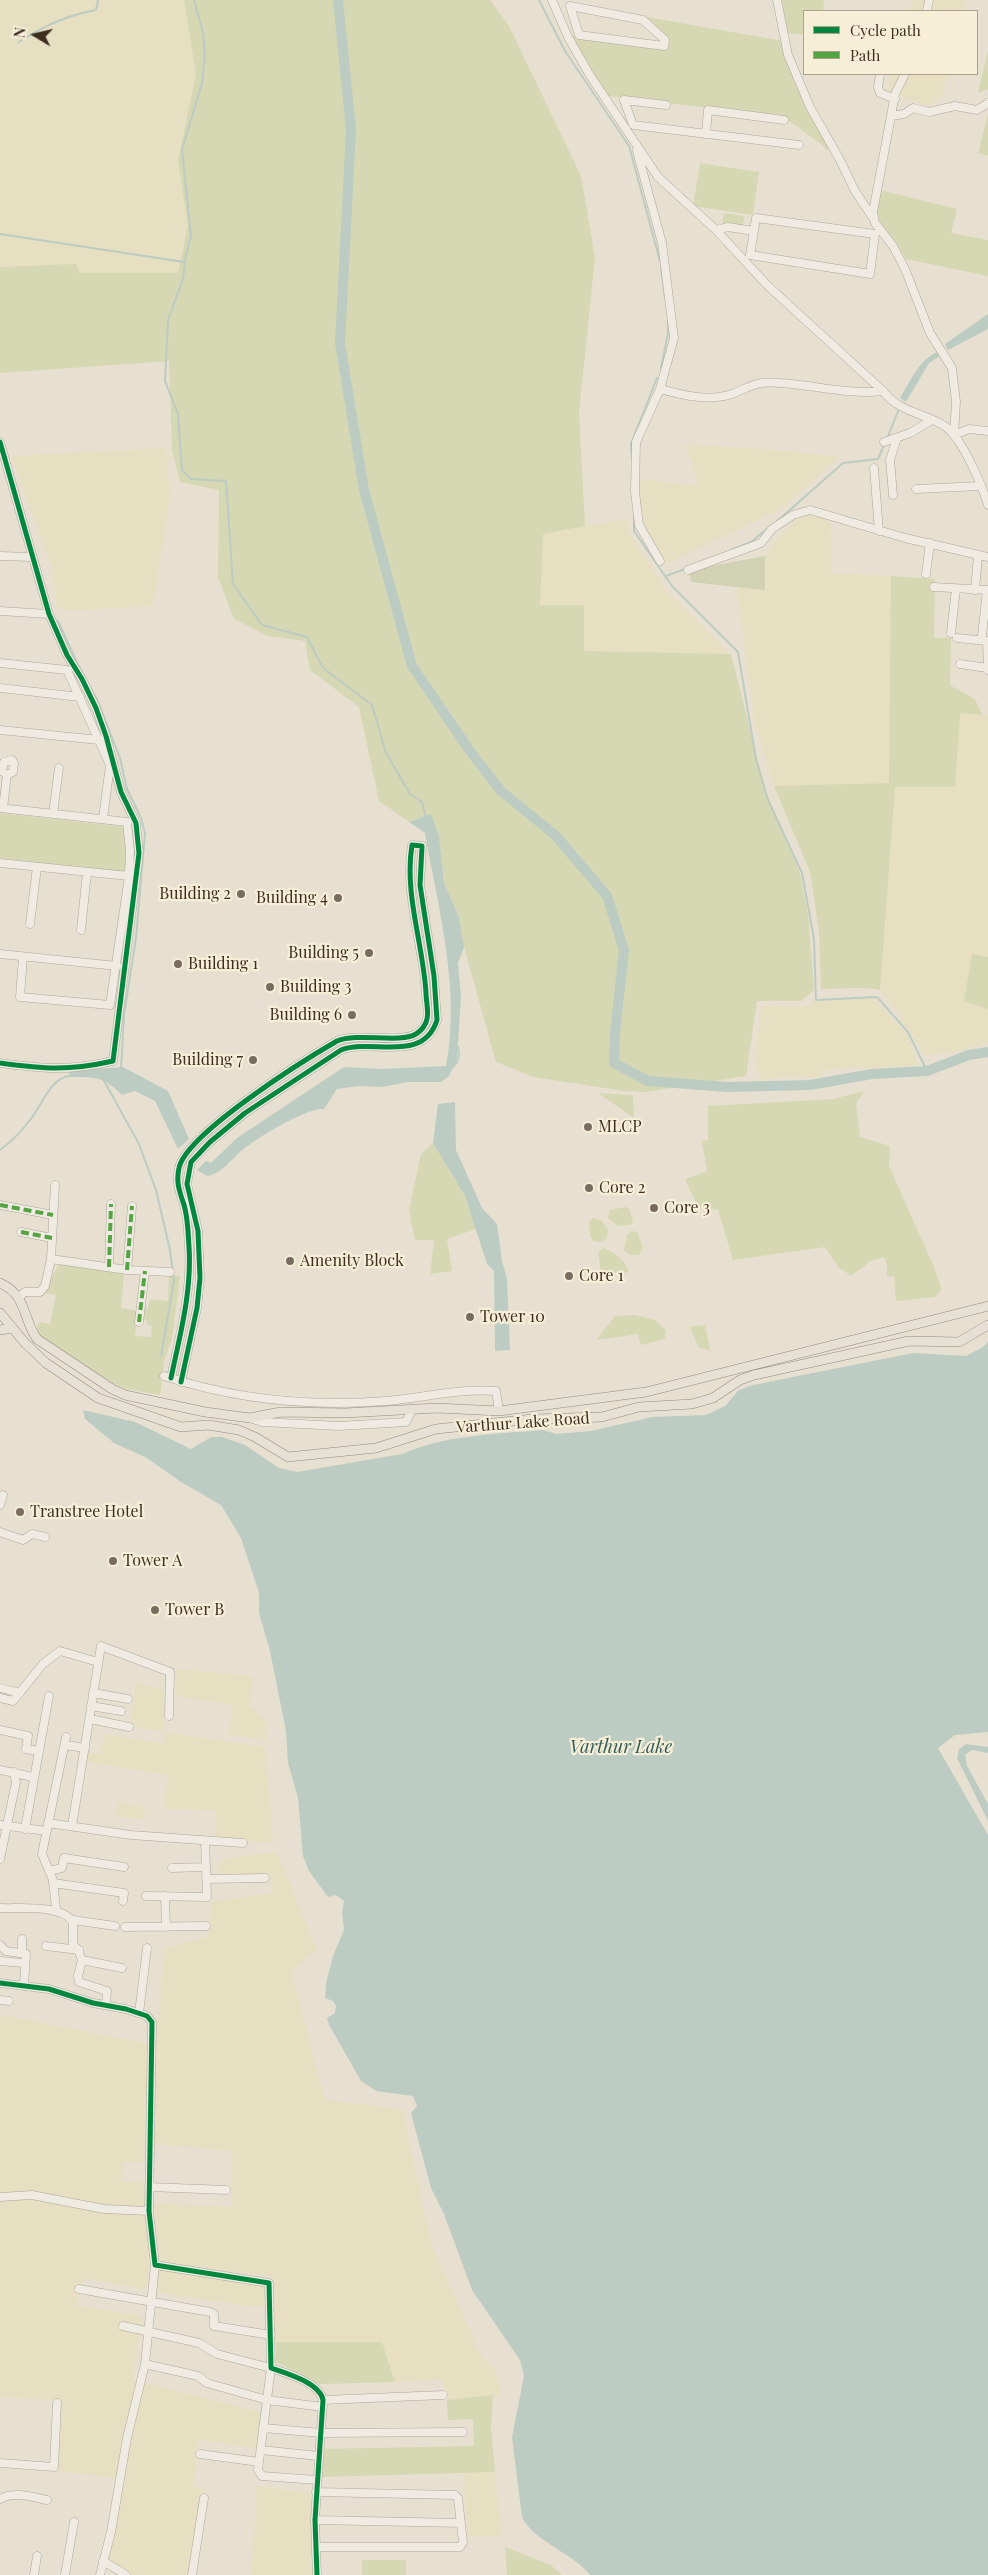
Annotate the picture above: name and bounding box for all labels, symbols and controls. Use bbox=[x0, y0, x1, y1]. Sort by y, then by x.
north arrow bbox=[10, 10, 60, 60]
legend bbox=[803, 10, 978, 75]
text: Cycle path bbox=[850, 20, 921, 40]
text: N bbox=[10, 26, 30, 39]
text: Path bbox=[850, 45, 880, 65]
place label: Building 2 bbox=[159, 884, 231, 904]
marker: Building 2 bbox=[235, 888, 247, 900]
place label: Building 4 bbox=[256, 888, 328, 908]
marker: Building 4 bbox=[332, 892, 344, 904]
place label: Building 5 bbox=[288, 943, 359, 963]
marker: Building 5 bbox=[363, 947, 375, 959]
place label: Building 1 bbox=[188, 954, 258, 974]
marker: Building 1 bbox=[172, 958, 184, 970]
place label: Building 3 bbox=[280, 977, 351, 997]
marker: Building 3 bbox=[264, 981, 276, 993]
place label: Building 6 bbox=[270, 1005, 342, 1025]
marker: Building 6 bbox=[346, 1009, 358, 1021]
place label: Building 7 bbox=[172, 1050, 243, 1070]
marker: Building 7 bbox=[247, 1054, 259, 1066]
place label: MLCP bbox=[598, 1117, 642, 1137]
marker: MLCP bbox=[582, 1121, 594, 1133]
place label: Core 2 bbox=[599, 1178, 645, 1198]
marker: Core 2 bbox=[583, 1182, 595, 1194]
place label: Core 3 bbox=[664, 1198, 710, 1218]
marker: Core 3 bbox=[648, 1202, 660, 1214]
place label: Amenity Block bbox=[300, 1251, 404, 1271]
marker: Amenity Block bbox=[284, 1255, 296, 1267]
place label: Core 1 bbox=[579, 1266, 624, 1286]
marker: Core 1 bbox=[563, 1270, 575, 1282]
place label: Tower 10 bbox=[480, 1307, 545, 1327]
marker: Tower 10 bbox=[464, 1311, 476, 1323]
street label: Varthur Lake Road bbox=[456, 1409, 590, 1437]
place label: Transtree Hotel bbox=[30, 1502, 143, 1522]
marker: Transtree Hotel bbox=[14, 1506, 26, 1518]
place label: Tower A bbox=[123, 1551, 182, 1571]
marker: Tower A bbox=[107, 1555, 119, 1567]
place label: Tower B bbox=[165, 1600, 224, 1620]
marker: Tower B bbox=[149, 1604, 161, 1616]
water label: Varthur Lake bbox=[570, 1736, 672, 1758]

